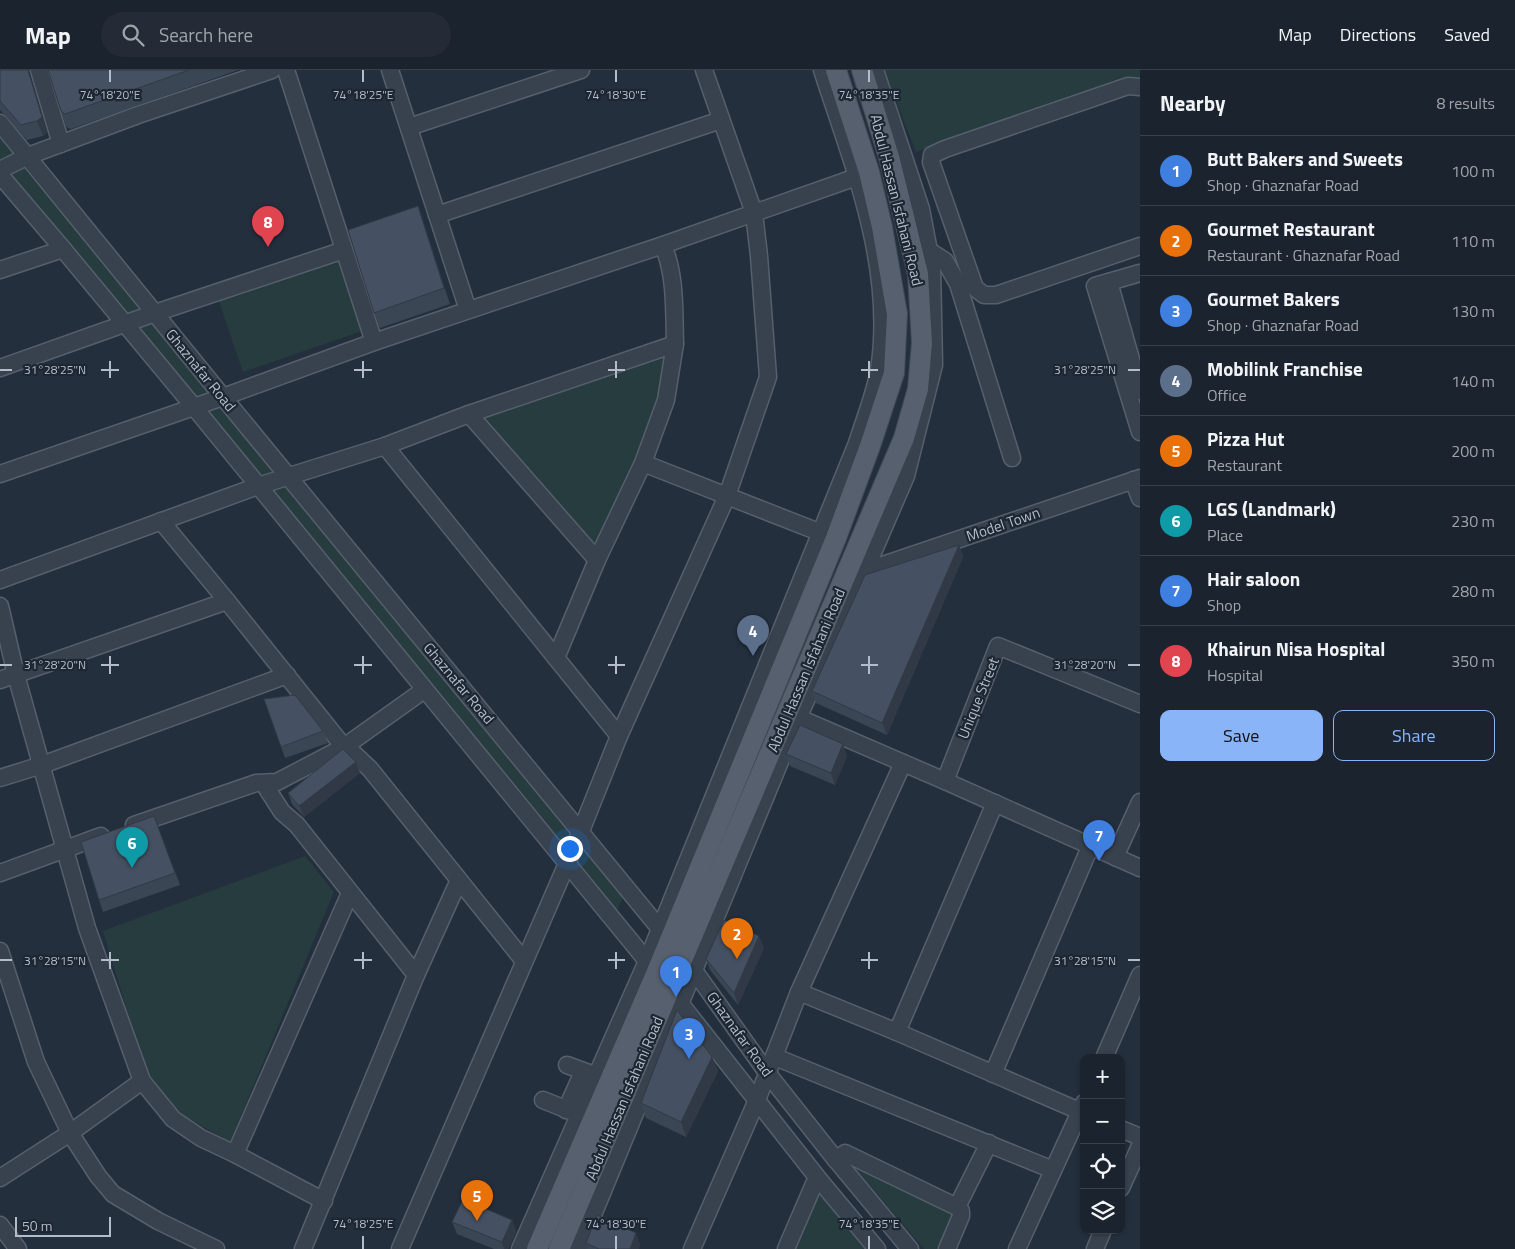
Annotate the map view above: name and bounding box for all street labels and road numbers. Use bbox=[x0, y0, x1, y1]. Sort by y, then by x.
street label: Abdul Hassan Isfahani Road bbox=[865, 112, 929, 288]
street label: Ghaznafar Road bbox=[160, 324, 242, 416]
street label: Model Town bbox=[963, 501, 1043, 547]
street label: Abdul Hassan Isfahani Road bbox=[761, 585, 851, 755]
street label: Ghaznafar Road bbox=[418, 637, 500, 729]
street label: Unique Street bbox=[951, 653, 1005, 742]
street label: Ghaznafar Road bbox=[701, 987, 779, 1081]
street label: Abdul Hassan Isfahani Road bbox=[579, 1013, 669, 1183]

